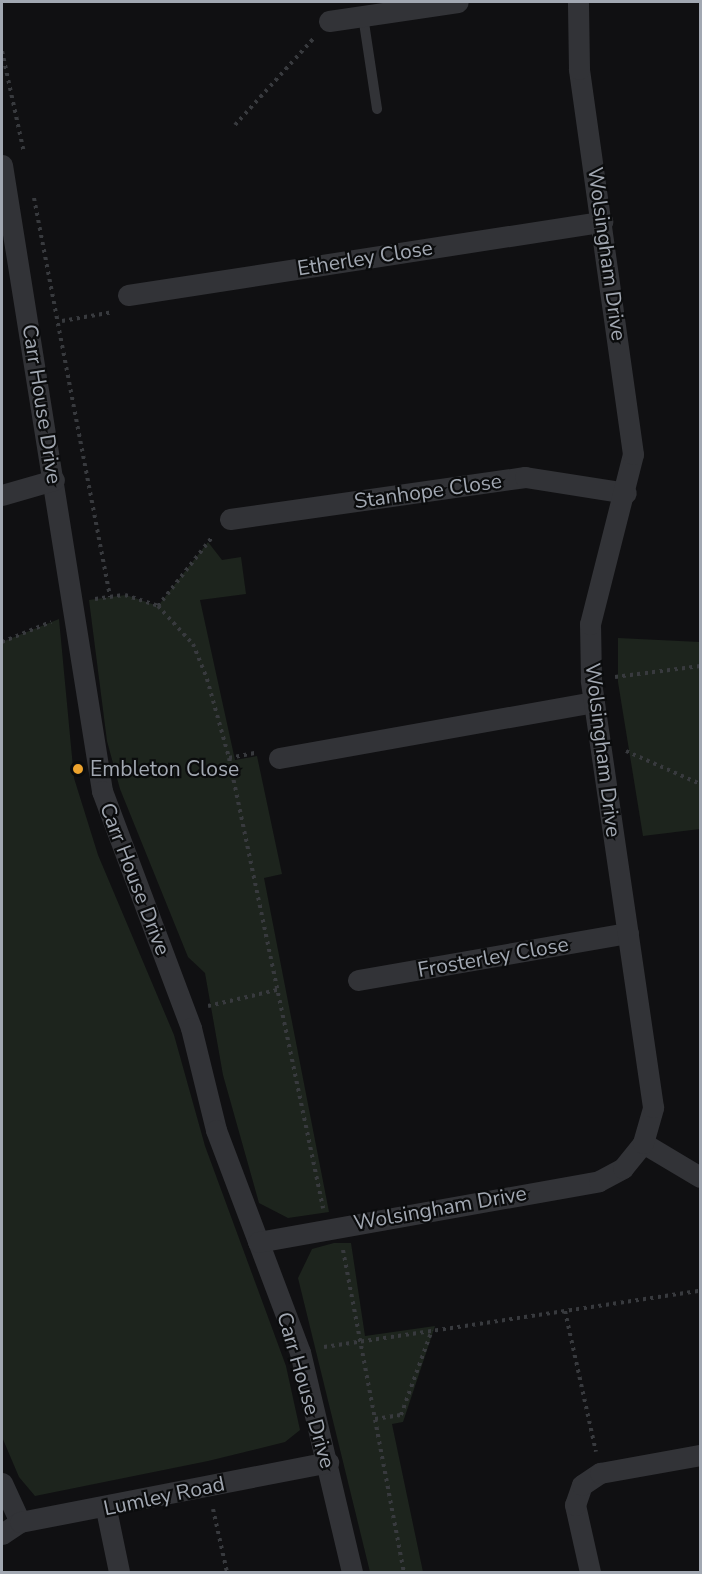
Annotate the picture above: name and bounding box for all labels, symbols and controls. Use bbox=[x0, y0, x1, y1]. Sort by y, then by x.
street label: Wolsingham Drive bbox=[582, 166, 632, 342]
street label: Etherley Close bbox=[296, 235, 434, 281]
street label: Carr House Drive bbox=[17, 322, 67, 486]
street label: Stanhope Close bbox=[353, 468, 503, 514]
street label: Wolsingham Drive bbox=[580, 662, 626, 838]
place label: Embleton Close bbox=[90, 756, 239, 782]
marker: Embleton Close bbox=[71, 762, 85, 776]
street label: Carr House Drive bbox=[94, 799, 176, 959]
street label: Frosterley Close bbox=[416, 931, 570, 983]
street label: Wolsingham Drive bbox=[352, 1180, 528, 1236]
street label: Carr House Drive bbox=[272, 1309, 340, 1471]
street label: Lumley Road bbox=[101, 1471, 227, 1521]

